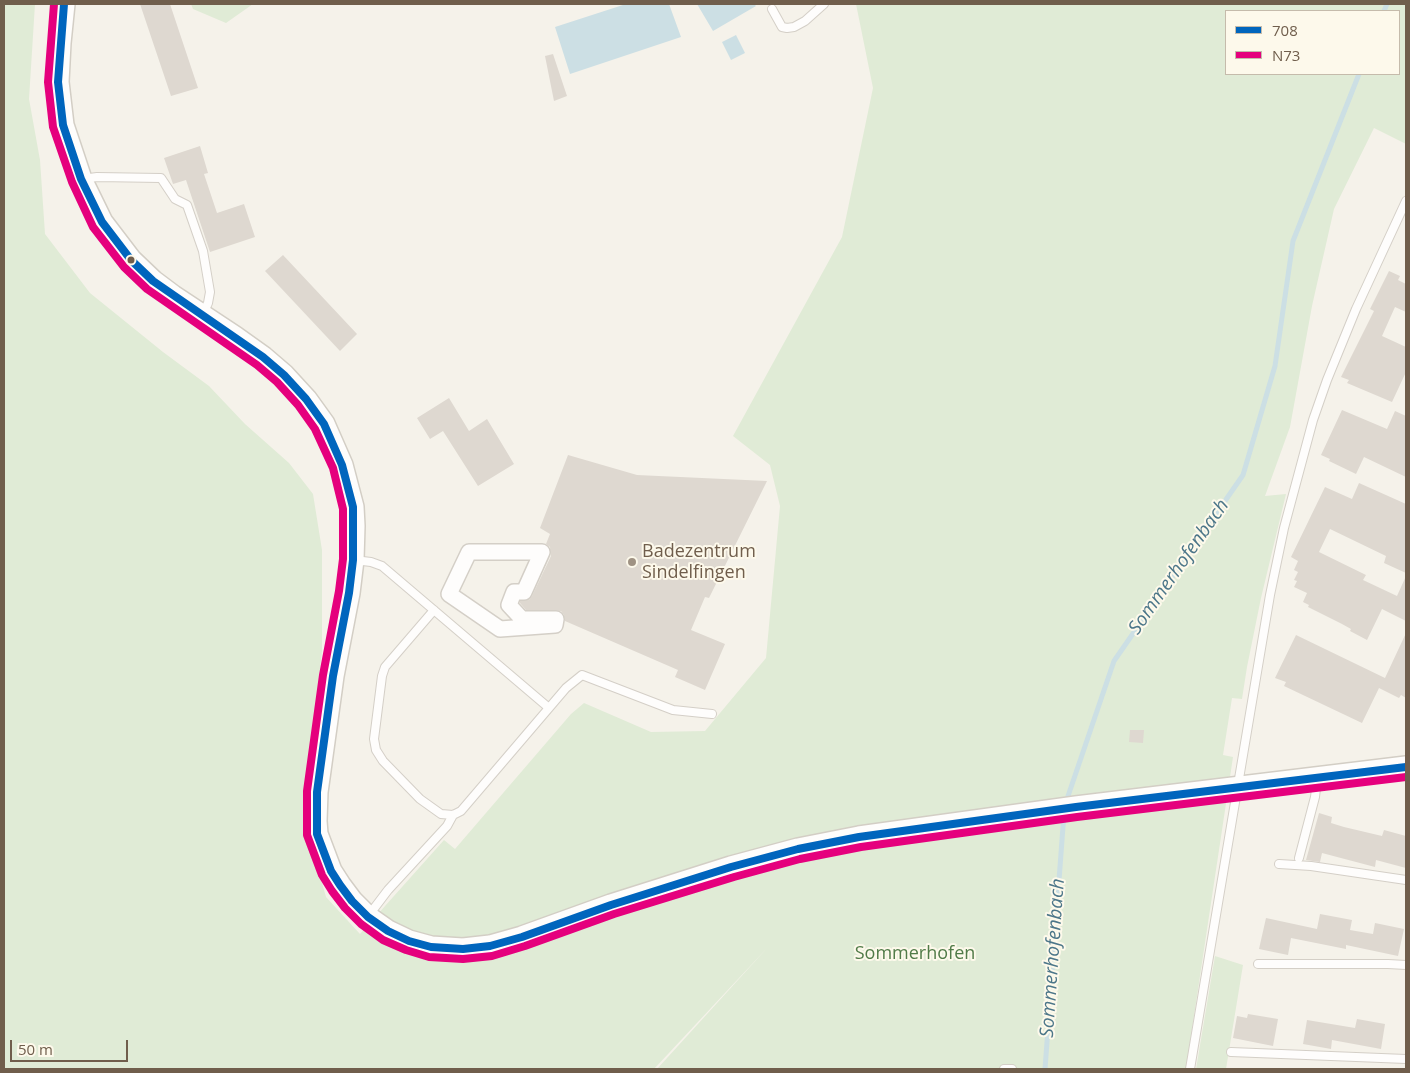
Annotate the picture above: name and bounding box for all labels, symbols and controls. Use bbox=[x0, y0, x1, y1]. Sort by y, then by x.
legend bbox=[1225, 10, 1400, 75]
text: 708 bbox=[1272, 20, 1298, 40]
text: N73 bbox=[1272, 45, 1300, 65]
unlabelled marker bbox=[126, 255, 136, 265]
water label: Sommerhofenbach bbox=[1124, 495, 1234, 639]
place label: Badezentrum Sindelfingen bbox=[642, 541, 756, 584]
marker: Badezentrum Sindelfingen bbox=[626, 556, 638, 568]
water label: Sommerhofenbach bbox=[1036, 878, 1070, 1038]
park label: Sommerhofen bbox=[855, 943, 975, 965]
scale bar bbox=[12, 1030, 130, 1062]
text: 50 m bbox=[18, 1039, 53, 1059]

